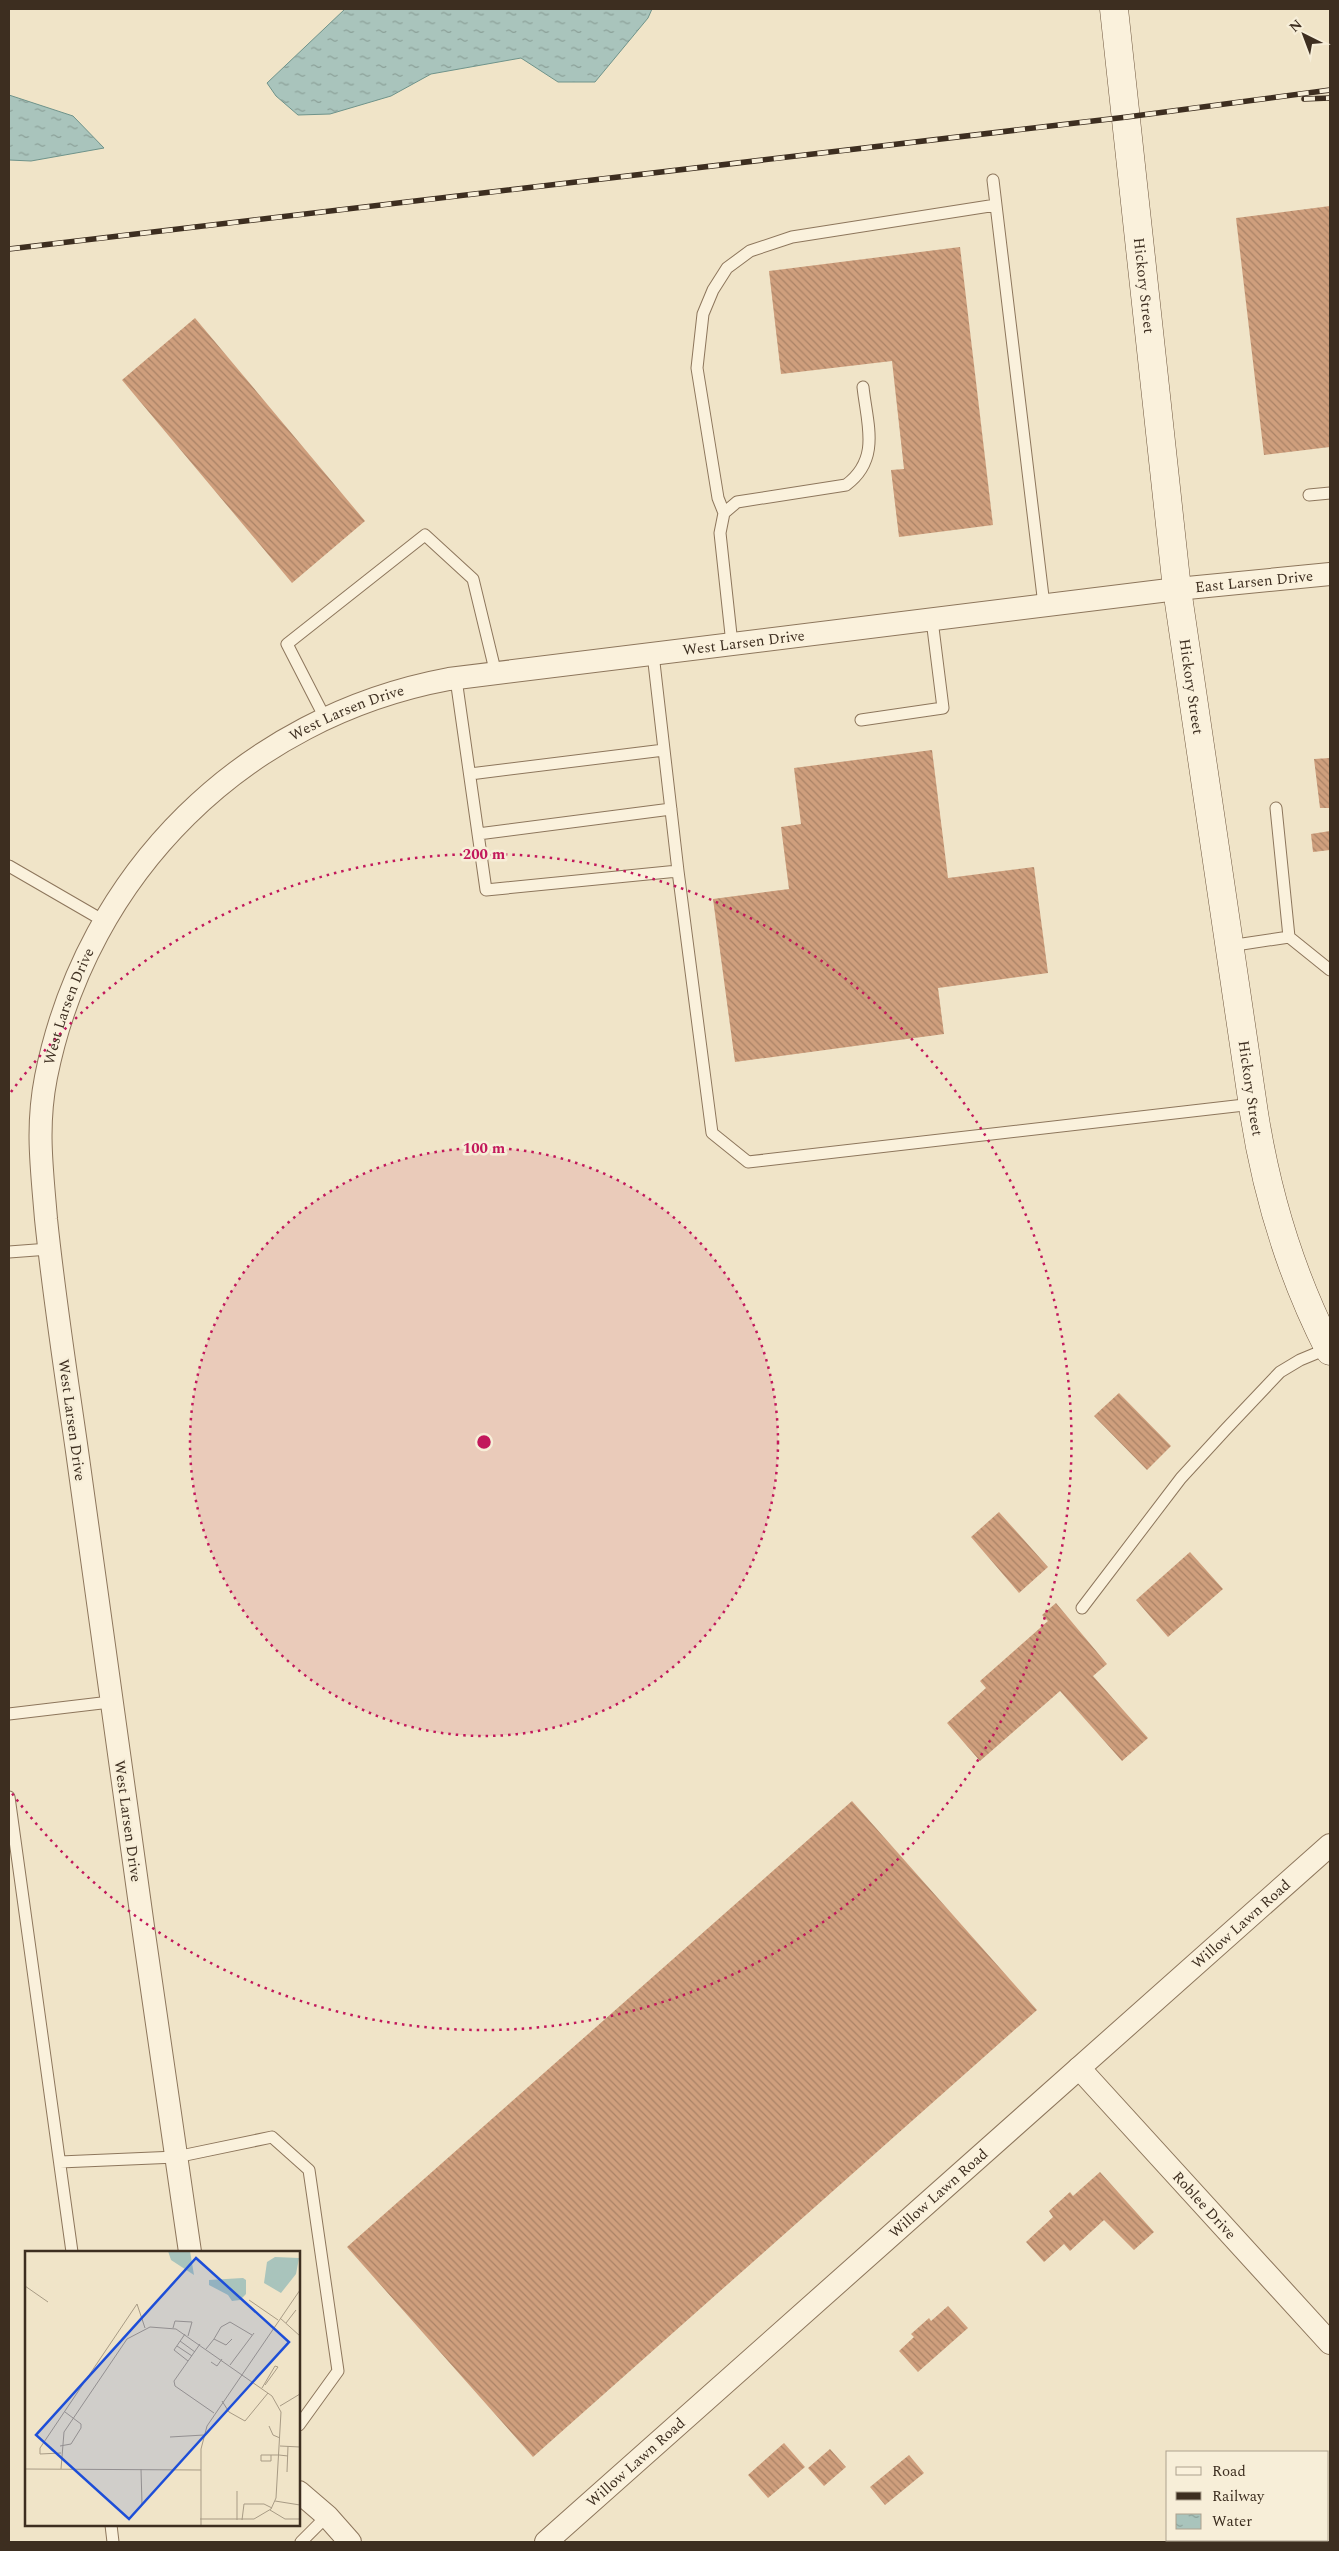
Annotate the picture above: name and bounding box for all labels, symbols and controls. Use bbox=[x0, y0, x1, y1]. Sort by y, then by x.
north arrow bbox=[1279, 10, 1329, 60]
text: N bbox=[1284, 14, 1307, 37]
street label: Hickory Street bbox=[1127, 236, 1160, 335]
street label: East Larsen Drive bbox=[1194, 565, 1314, 599]
street label: West Larsen Drive bbox=[681, 624, 806, 662]
street label: Hickory Street bbox=[1172, 637, 1209, 736]
street label: West Larsen Drive bbox=[285, 679, 407, 747]
text: 200 m bbox=[463, 843, 506, 866]
street label: West Larsen Drive bbox=[38, 944, 101, 1067]
street label: Hickory Street bbox=[1231, 1039, 1269, 1138]
text: 100 m bbox=[463, 1137, 506, 1160]
street label: West Larsen Drive bbox=[52, 1358, 91, 1482]
centre of rings bbox=[475, 1433, 493, 1451]
street label: West Larsen Drive bbox=[108, 1759, 147, 1883]
street label: Willow Lawn Road bbox=[1187, 1874, 1296, 1975]
street label: Willow Lawn Road bbox=[884, 2143, 993, 2244]
street label: Roblee Drive bbox=[1167, 2166, 1241, 2245]
inset map bbox=[25, 2251, 300, 2526]
street label: Willow Lawn Road bbox=[581, 2412, 691, 2513]
legend bbox=[1166, 2451, 1329, 2541]
text: Road bbox=[1212, 2460, 1246, 2483]
text: Railway bbox=[1212, 2485, 1265, 2508]
text: Water bbox=[1212, 2510, 1252, 2533]

